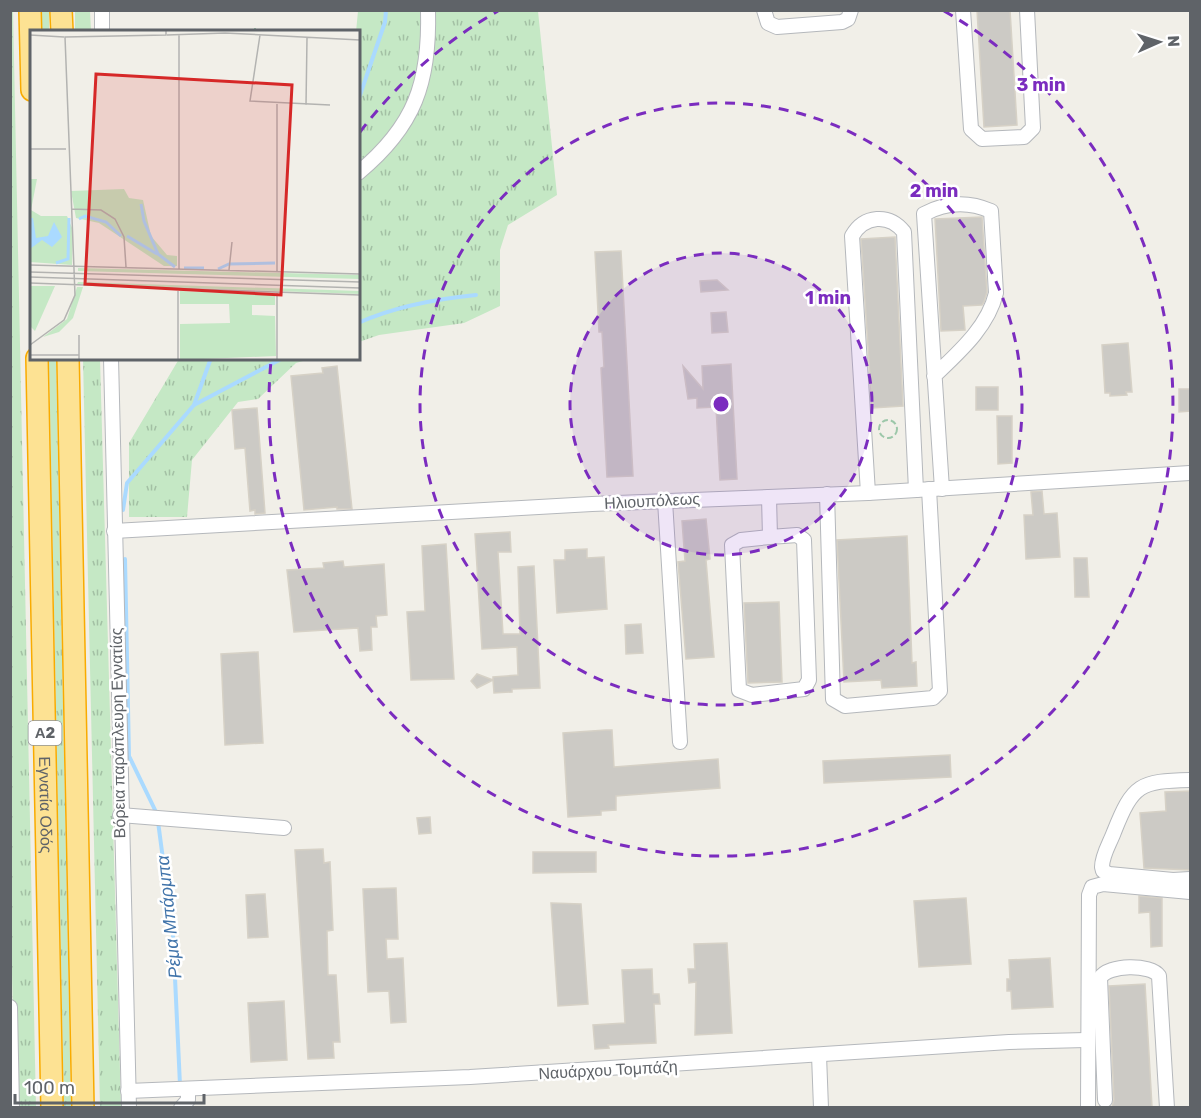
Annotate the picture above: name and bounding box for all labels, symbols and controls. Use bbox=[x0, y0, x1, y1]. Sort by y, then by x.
north arrow bbox=[1129, 12, 1189, 72]
inset map bbox=[30, 30, 360, 360]
text: N bbox=[1164, 35, 1183, 47]
text: 3 min bbox=[1017, 74, 1065, 96]
text: 2 min bbox=[910, 180, 958, 202]
text: 1 min bbox=[805, 287, 851, 309]
centre of rings bbox=[711, 394, 731, 414]
street label: Ηλιουπόλεως bbox=[604, 489, 701, 513]
street label: Βόρεια παράπλευρη Εγνατίας bbox=[107, 627, 129, 838]
road number: Α2 bbox=[28, 721, 62, 745]
street label: Εγνατία Οδός bbox=[35, 756, 56, 854]
water label: Ρέμα Μπάρμπα bbox=[152, 854, 186, 980]
street label: Ναυάρχου Τομπάζη bbox=[538, 1057, 678, 1083]
scale bar bbox=[15, 1067, 204, 1105]
text: 100 m bbox=[24, 1077, 75, 1099]

